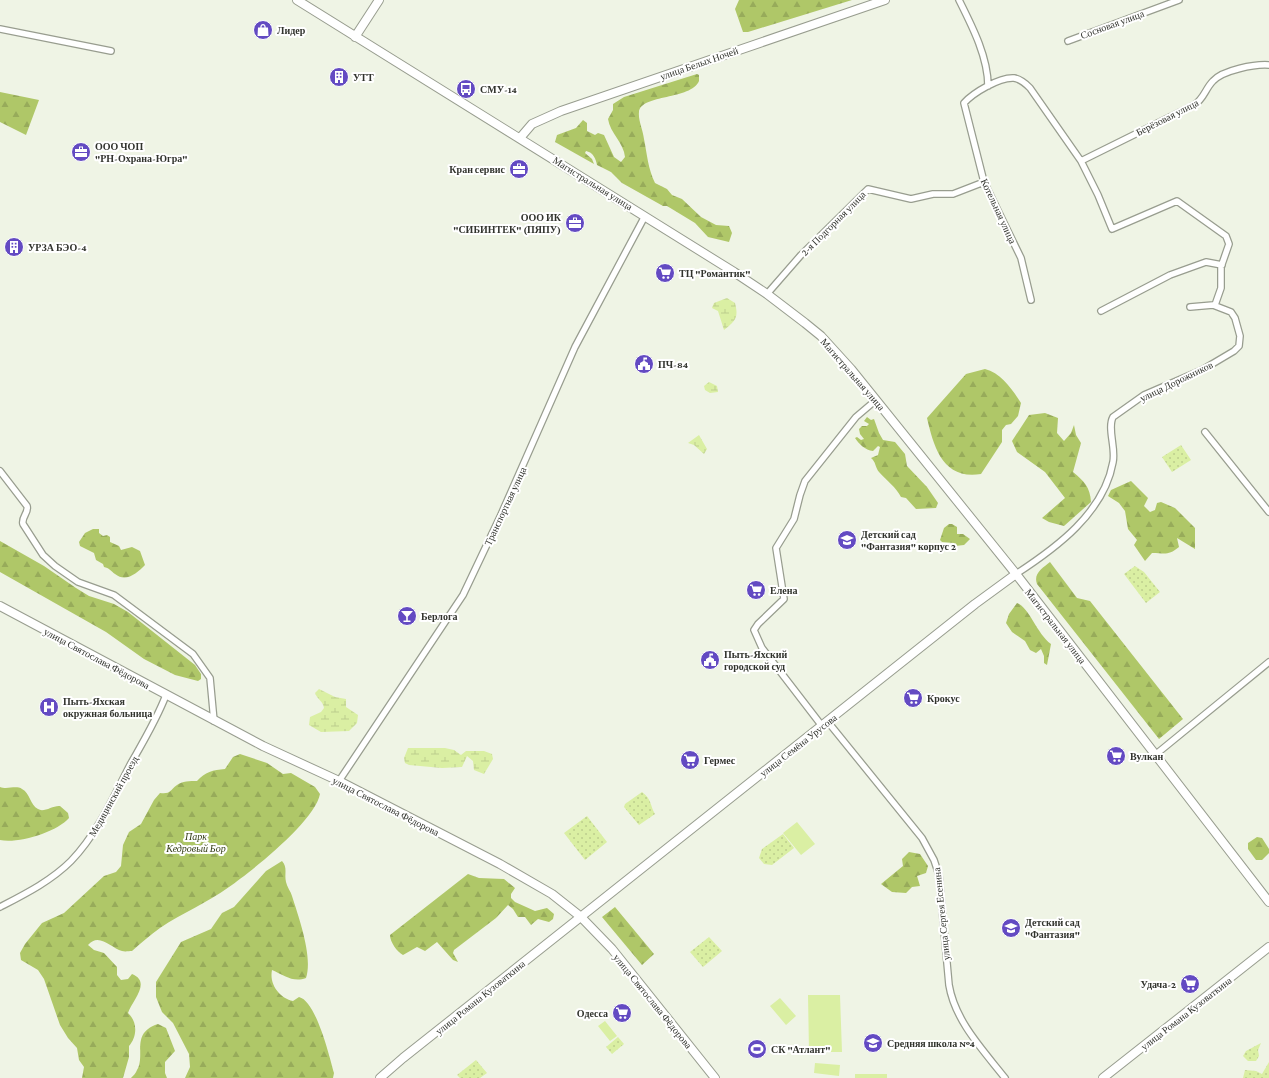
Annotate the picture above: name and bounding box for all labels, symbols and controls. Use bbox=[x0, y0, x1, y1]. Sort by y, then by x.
street label: Сосновая улица bbox=[1079, 8, 1146, 41]
shop icon: Лидер bbox=[252, 19, 274, 41]
place label: Лидер bbox=[277, 25, 306, 36]
street label: улица Белых Ночей bbox=[659, 45, 740, 82]
building icon: УТТ bbox=[328, 66, 350, 88]
place label: УТТ bbox=[353, 72, 374, 83]
bus stop icon: СМУ-14 bbox=[455, 78, 477, 100]
place label: СМУ-14 bbox=[480, 84, 517, 95]
street label: Берёзовая улица bbox=[1134, 97, 1201, 138]
office icon: ООО ЧОП "РН-Охрана-Югра" bbox=[70, 141, 92, 163]
place label: ООО ЧОП "РН-Охрана-Югра" bbox=[95, 141, 187, 164]
street label: Магистральная улица bbox=[551, 154, 635, 213]
office icon: Кран сервис bbox=[508, 158, 530, 180]
place label: Кран сервис bbox=[449, 164, 506, 175]
street label: Котельная улица bbox=[979, 177, 1019, 246]
street label: 2-я Подгорная улица bbox=[799, 188, 868, 258]
place label: ООО ИК "СИБИНТЕК" (ПЯПУ) bbox=[453, 212, 562, 236]
office icon: ООО ИК "СИБИНТЕК" (ПЯПУ) bbox=[564, 212, 586, 234]
building icon: УРЗА БЭО-4 bbox=[3, 236, 25, 258]
place label: УРЗА БЭО-4 bbox=[28, 242, 87, 253]
supermarket icon: ТЦ "Романтик" bbox=[654, 262, 676, 284]
place label: ТЦ "Романтик" bbox=[679, 268, 750, 279]
street label: Магистральная улица bbox=[818, 336, 887, 413]
public building icon: ПЧ-84 bbox=[633, 353, 655, 375]
place label: ПЧ-84 bbox=[658, 359, 689, 370]
street label: улица Дорожников bbox=[1138, 359, 1215, 404]
street label: Транспортная улица bbox=[482, 465, 529, 547]
school or university icon: Детский сад "Фантазия" корпус 2 bbox=[836, 529, 858, 551]
place label: Детский сад "Фантазия" корпус 2 bbox=[861, 529, 956, 552]
supermarket icon: Елена bbox=[745, 579, 767, 601]
place label: Елена bbox=[770, 585, 797, 596]
street label: Магистральная улица bbox=[1023, 587, 1089, 666]
bar icon: Берлога bbox=[396, 605, 418, 627]
place label: Берлога bbox=[421, 611, 458, 622]
street label: улица Святослава Фёдорова bbox=[42, 626, 152, 691]
public building icon: Пыть-Яхский городской суд bbox=[699, 649, 721, 671]
place label: Пыть-Яхский городской суд bbox=[724, 649, 788, 672]
supermarket icon: Крокус bbox=[902, 687, 924, 709]
place label: Крокус bbox=[927, 693, 960, 704]
hospital icon: Пыть-Яхская окружная больница bbox=[38, 696, 60, 718]
place label: Пыть-Яхская окружная больница bbox=[63, 696, 152, 719]
street label: улица Семёна Урусова bbox=[758, 712, 839, 779]
supermarket icon: Вулкан bbox=[1105, 745, 1127, 767]
supermarket icon: Гермес bbox=[679, 749, 701, 771]
place label: Вулкан bbox=[1130, 751, 1164, 762]
street label: Медицинский проезд bbox=[87, 754, 140, 838]
place label: Гермес bbox=[704, 755, 736, 766]
street label: улица Святослава Фёдорова bbox=[331, 775, 441, 838]
park label: Парк Кедровый Бор bbox=[165, 831, 226, 854]
street label: улица Сергея Есенина bbox=[931, 866, 952, 961]
school or university icon: Детский сад "Фантазия" bbox=[1000, 917, 1022, 939]
place label: Детский сад "Фантазия" bbox=[1025, 917, 1080, 940]
street label: улица Святослава Фёдорова bbox=[611, 952, 694, 1051]
street label: улица Романа Кузоваткина bbox=[433, 958, 528, 1037]
supermarket icon: Удача-2 bbox=[1179, 973, 1201, 995]
street label: улица Романа Кузоваткина bbox=[1139, 974, 1234, 1052]
place label: Удача-2 bbox=[1141, 979, 1176, 990]
supermarket icon: Одесса bbox=[611, 1002, 633, 1024]
place label: Одесса bbox=[577, 1008, 608, 1019]
school or university icon: Средняя школа №4 bbox=[862, 1032, 884, 1054]
sports icon: СК "Атлант" bbox=[746, 1038, 768, 1060]
place label: Средняя школа №4 bbox=[887, 1038, 976, 1049]
place label: СК "Атлант" bbox=[771, 1044, 830, 1055]

